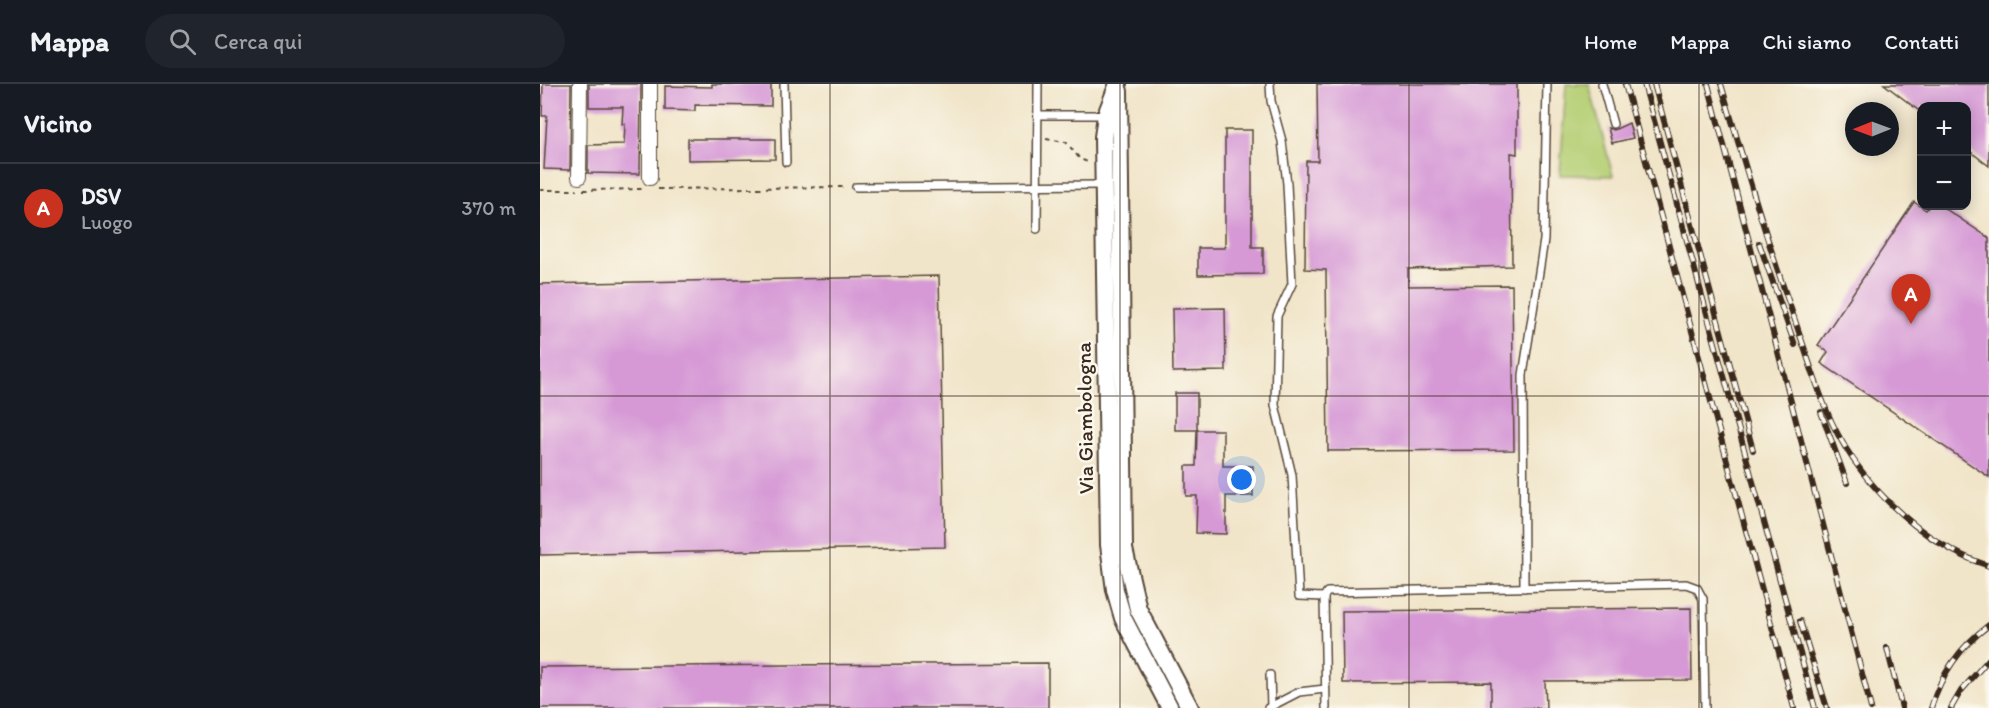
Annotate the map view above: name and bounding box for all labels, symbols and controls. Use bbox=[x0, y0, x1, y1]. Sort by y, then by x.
search box bbox=[145, 14, 565, 68]
text: Mappa bbox=[30, 24, 109, 58]
icon: search bbox=[166, 25, 199, 58]
text: Cerca qui bbox=[214, 28, 302, 55]
text: Home bbox=[1584, 29, 1637, 54]
text: Mappa bbox=[1670, 29, 1729, 54]
text: Chi siamo bbox=[1762, 29, 1851, 54]
text: Contatti bbox=[1884, 29, 1959, 54]
north arrow bbox=[1845, 102, 1899, 156]
map controls bbox=[1917, 102, 1971, 210]
button: + bbox=[1917, 102, 1971, 156]
text: Vicino bbox=[24, 107, 92, 139]
button: − bbox=[1917, 156, 1971, 210]
text: DSV bbox=[81, 183, 121, 210]
text: A bbox=[37, 196, 50, 220]
text: 370 m bbox=[462, 196, 516, 220]
text: Luogo bbox=[81, 210, 133, 234]
pin: A bbox=[1892, 274, 1930, 324]
street label: Via Giambologna bbox=[1071, 342, 1098, 494]
your location bbox=[1227, 465, 1256, 494]

